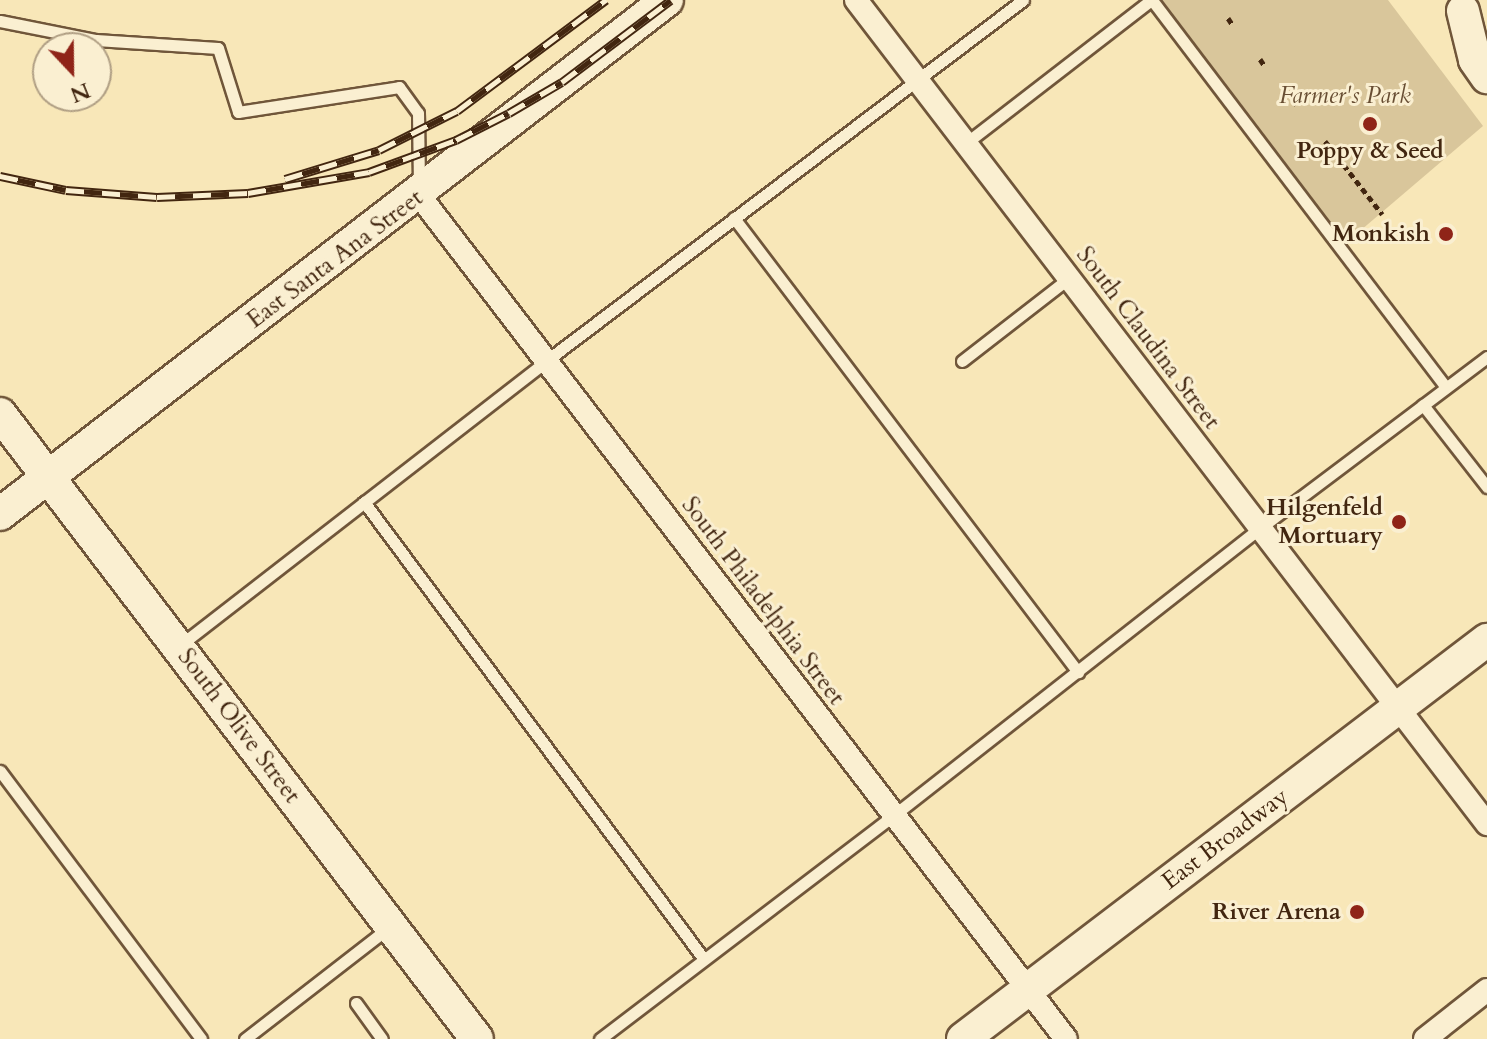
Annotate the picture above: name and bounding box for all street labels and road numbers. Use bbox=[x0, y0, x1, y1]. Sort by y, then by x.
street label: East Santa Ana Street bbox=[241, 183, 429, 335]
street label: South Claudina Street bbox=[1070, 241, 1226, 435]
street label: South Philadelphia Street bbox=[675, 491, 851, 711]
street label: South Olive Street bbox=[171, 643, 307, 809]
street label: East Broadway bbox=[1156, 782, 1294, 896]

